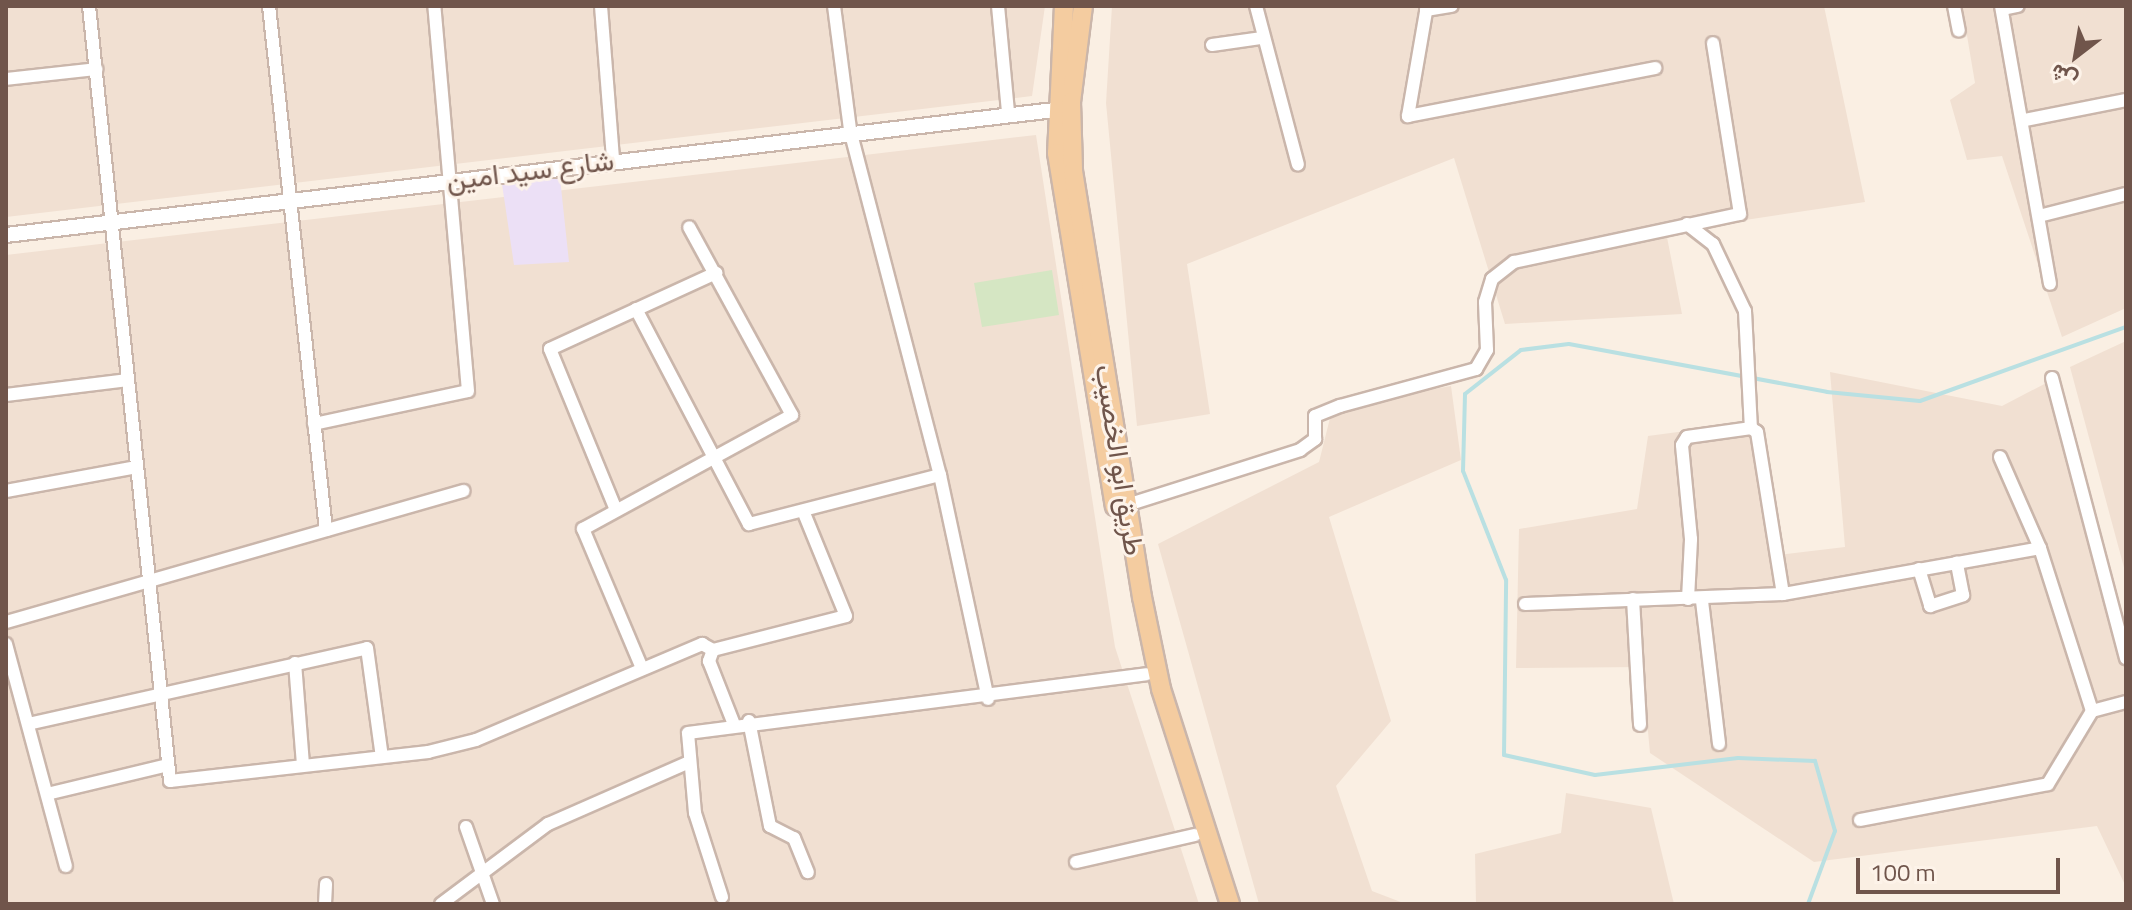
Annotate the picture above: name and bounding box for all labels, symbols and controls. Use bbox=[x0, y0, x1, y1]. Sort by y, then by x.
north arrow bbox=[2036, 16, 2116, 96]
text: ش bbox=[2044, 55, 2084, 98]
street label: شارع سيد امين bbox=[444, 143, 616, 197]
street label: طريق ابو الخصيب bbox=[1088, 362, 1152, 558]
scale bar bbox=[1860, 842, 2064, 892]
text: 100 m bbox=[1870, 854, 1936, 890]

